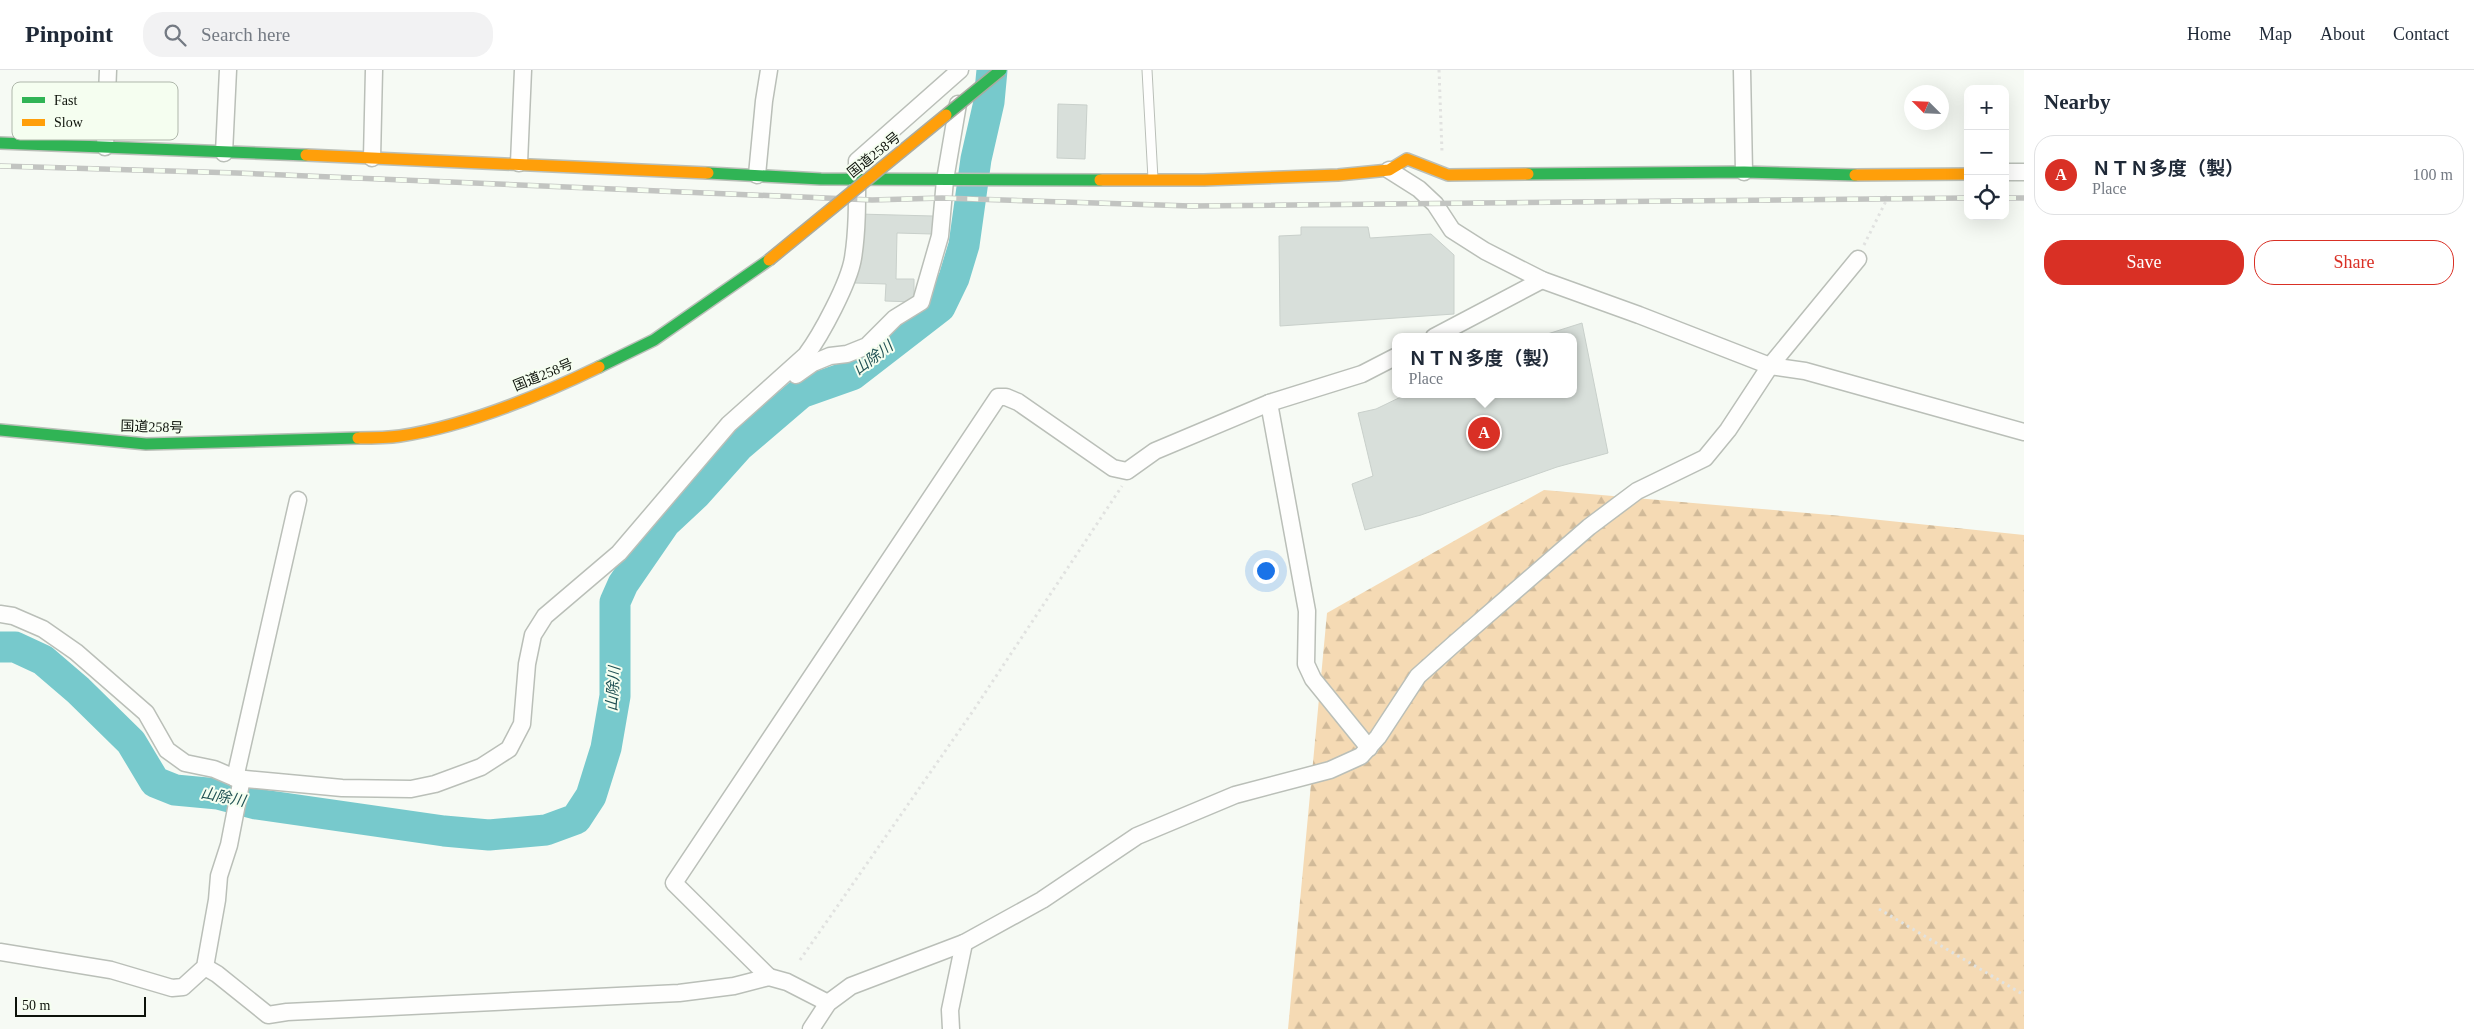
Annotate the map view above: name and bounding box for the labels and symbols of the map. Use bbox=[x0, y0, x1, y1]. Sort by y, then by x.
legend bbox=[12, 82, 178, 140]
north arrow bbox=[1904, 85, 1949, 130]
text: Fast bbox=[54, 93, 77, 108]
text: Slow bbox=[54, 115, 84, 130]
street label: 国道258号 bbox=[845, 129, 903, 181]
water label: 山除川 bbox=[850, 337, 897, 378]
street label: 国道258号 bbox=[511, 356, 575, 394]
pin: A bbox=[1468, 414, 1500, 452]
street label: 国道258号 bbox=[120, 418, 184, 436]
your location bbox=[1253, 558, 1279, 584]
water label: 山除川 bbox=[603, 664, 623, 712]
water label: 山除川 bbox=[199, 785, 249, 810]
scale bar bbox=[15, 994, 146, 1017]

